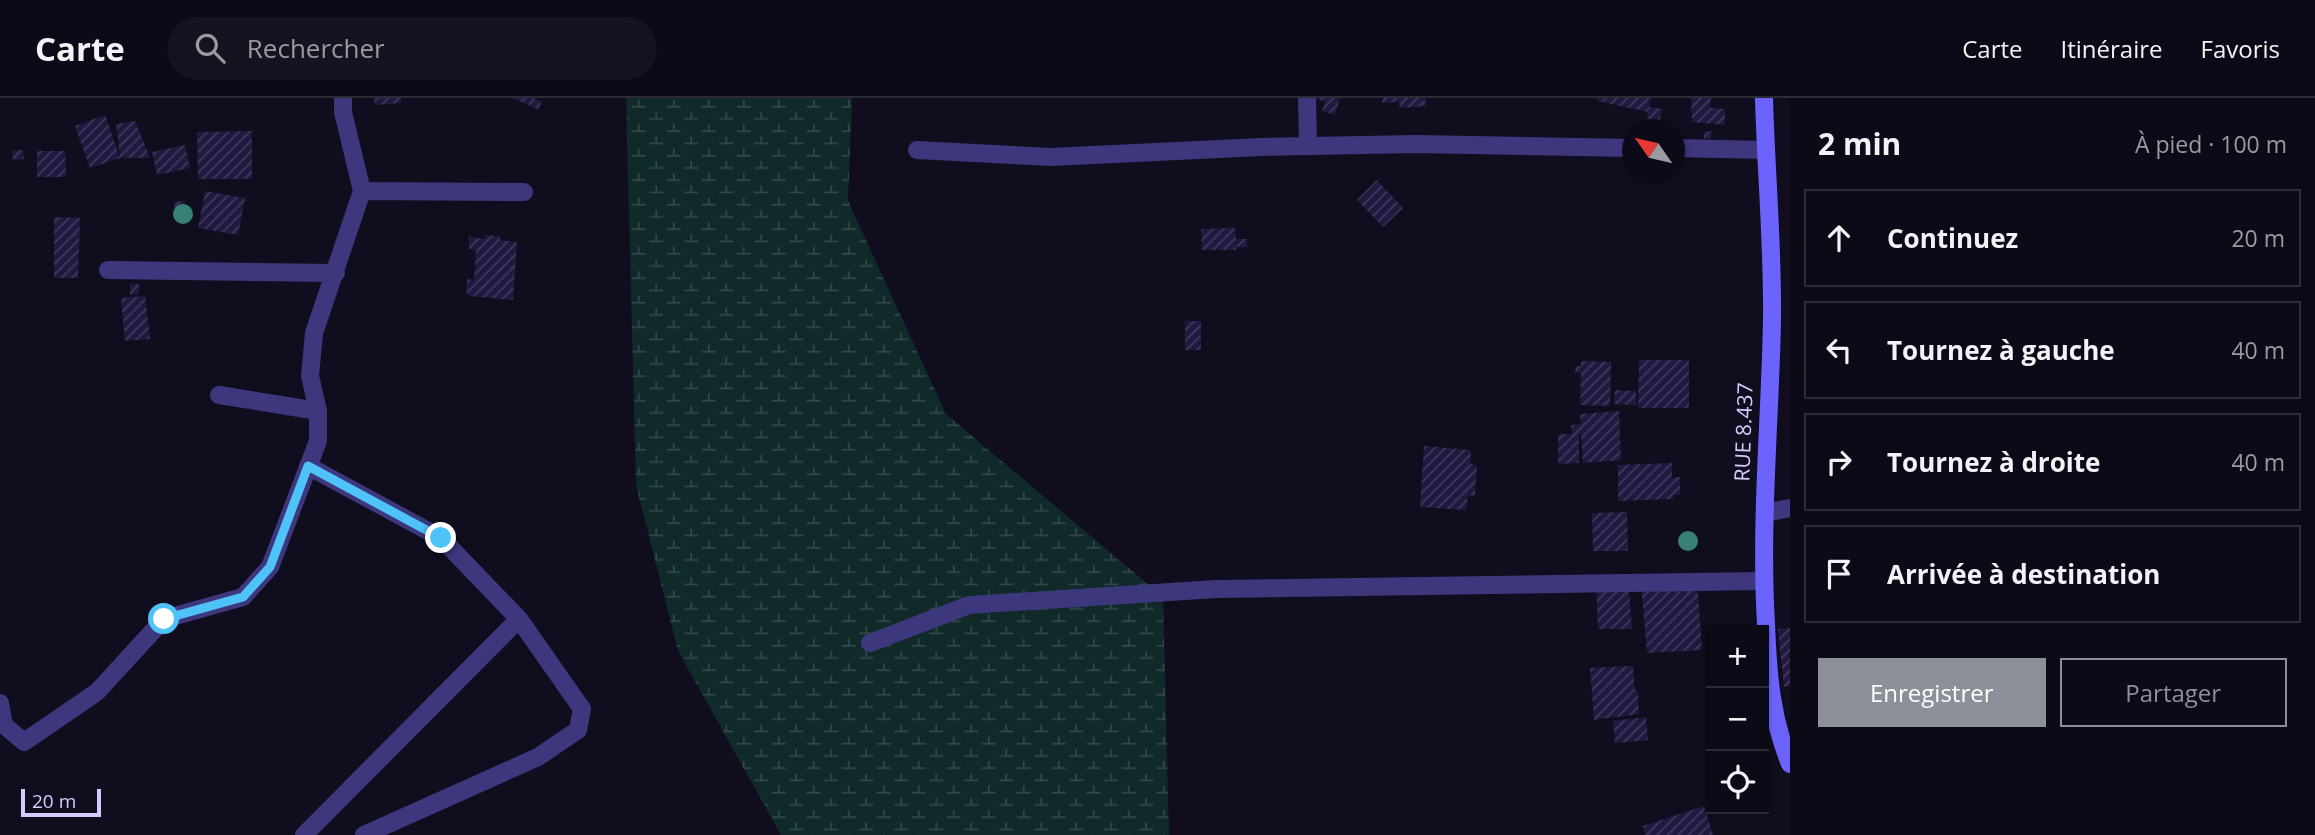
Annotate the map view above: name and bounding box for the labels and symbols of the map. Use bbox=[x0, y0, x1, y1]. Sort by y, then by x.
north arrow bbox=[1622, 119, 1685, 182]
street label: RUE 8.437 bbox=[1727, 382, 1759, 482]
route end bbox=[425, 522, 456, 553]
route start bbox=[148, 603, 179, 634]
scale bar bbox=[21, 786, 102, 818]

